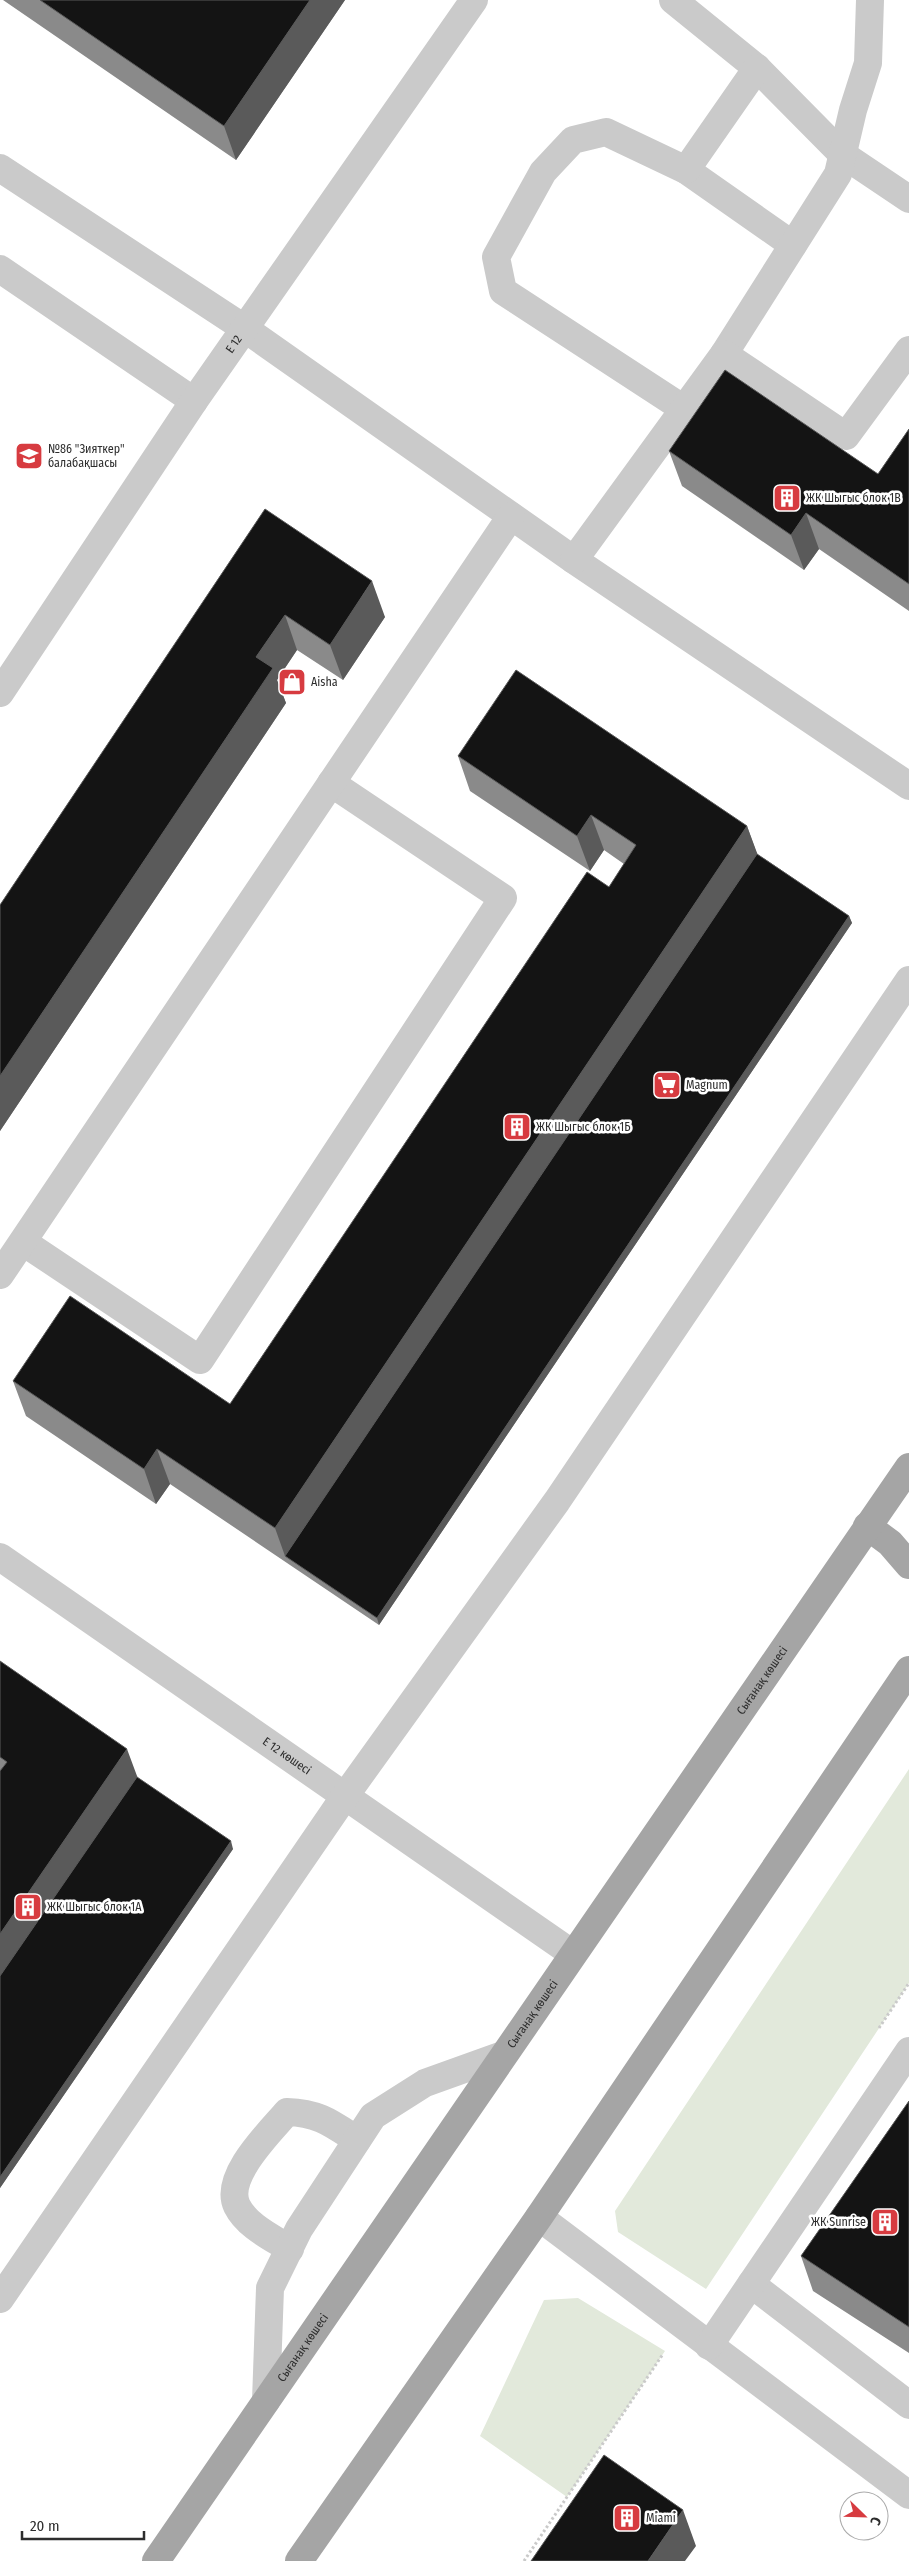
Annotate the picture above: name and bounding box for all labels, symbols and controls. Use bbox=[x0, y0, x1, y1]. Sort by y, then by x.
street label: E 12 bbox=[223, 333, 245, 356]
school or university icon: №86 "Зияткер" балабақшасы bbox=[14, 441, 44, 471]
place label: №86 "Зияткер" балабақшасы bbox=[48, 442, 125, 470]
building icon: ЖК Шыгыс блок 1В bbox=[772, 483, 802, 513]
place label: ЖК Шыгыс блок 1В bbox=[806, 491, 901, 505]
shop icon: Aisha bbox=[277, 667, 307, 697]
place label: Aisha bbox=[311, 675, 338, 689]
supermarket icon: Magnum bbox=[652, 1070, 682, 1100]
place label: Magnum bbox=[686, 1078, 728, 1092]
building icon: ЖК Шыгыс блок 1Б bbox=[502, 1112, 532, 1142]
place label: ЖК Шыгыс блок 1Б bbox=[536, 1120, 631, 1134]
street label: Сығанақ көшесі bbox=[734, 1644, 790, 1717]
street label: Е 12 көшесі bbox=[260, 1734, 314, 1777]
building icon: ЖК Шыгыс блок 1А bbox=[13, 1892, 43, 1922]
place label: ЖК Шыгыс блок 1А bbox=[47, 1900, 142, 1914]
street label: Сығанақ көшесі bbox=[504, 1977, 561, 2051]
building icon: ЖК Sunrise bbox=[870, 2207, 900, 2237]
place label: ЖК Sunrise bbox=[811, 2215, 866, 2229]
street label: Сығанақ көшесі bbox=[275, 2311, 331, 2384]
north arrow bbox=[839, 2491, 889, 2541]
building icon: Miami bbox=[612, 2503, 642, 2533]
scale bar bbox=[22, 2508, 145, 2540]
place label: Miami bbox=[646, 2511, 676, 2525]
text: С bbox=[866, 2514, 885, 2528]
text: 20 m bbox=[30, 2517, 60, 2535]

